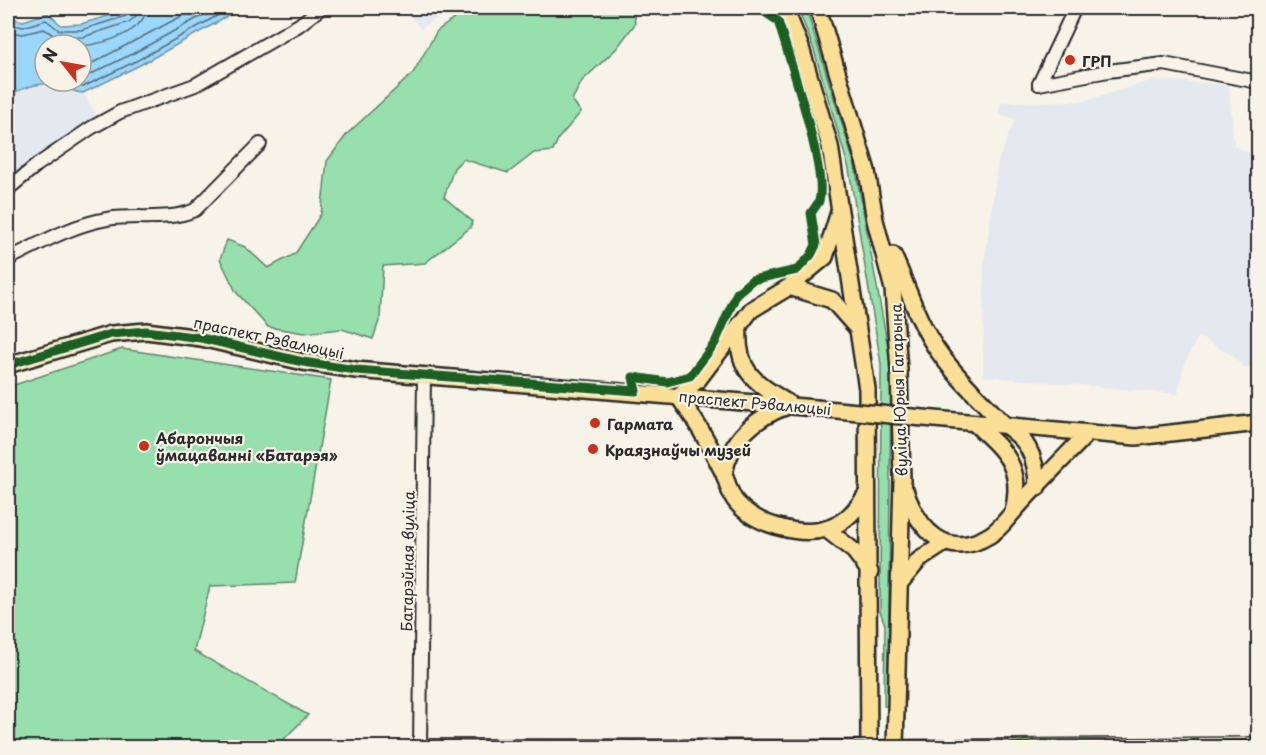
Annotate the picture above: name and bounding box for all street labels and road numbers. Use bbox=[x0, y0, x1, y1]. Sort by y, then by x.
street label: вуліца Юрыя Гагарына bbox=[883, 302, 913, 477]
street label: праспект Рэвалюцыі bbox=[192, 310, 346, 364]
street label: праспект Рэвалюцыі bbox=[678, 384, 832, 420]
street label: Батарэйная вуліца bbox=[394, 490, 420, 632]

